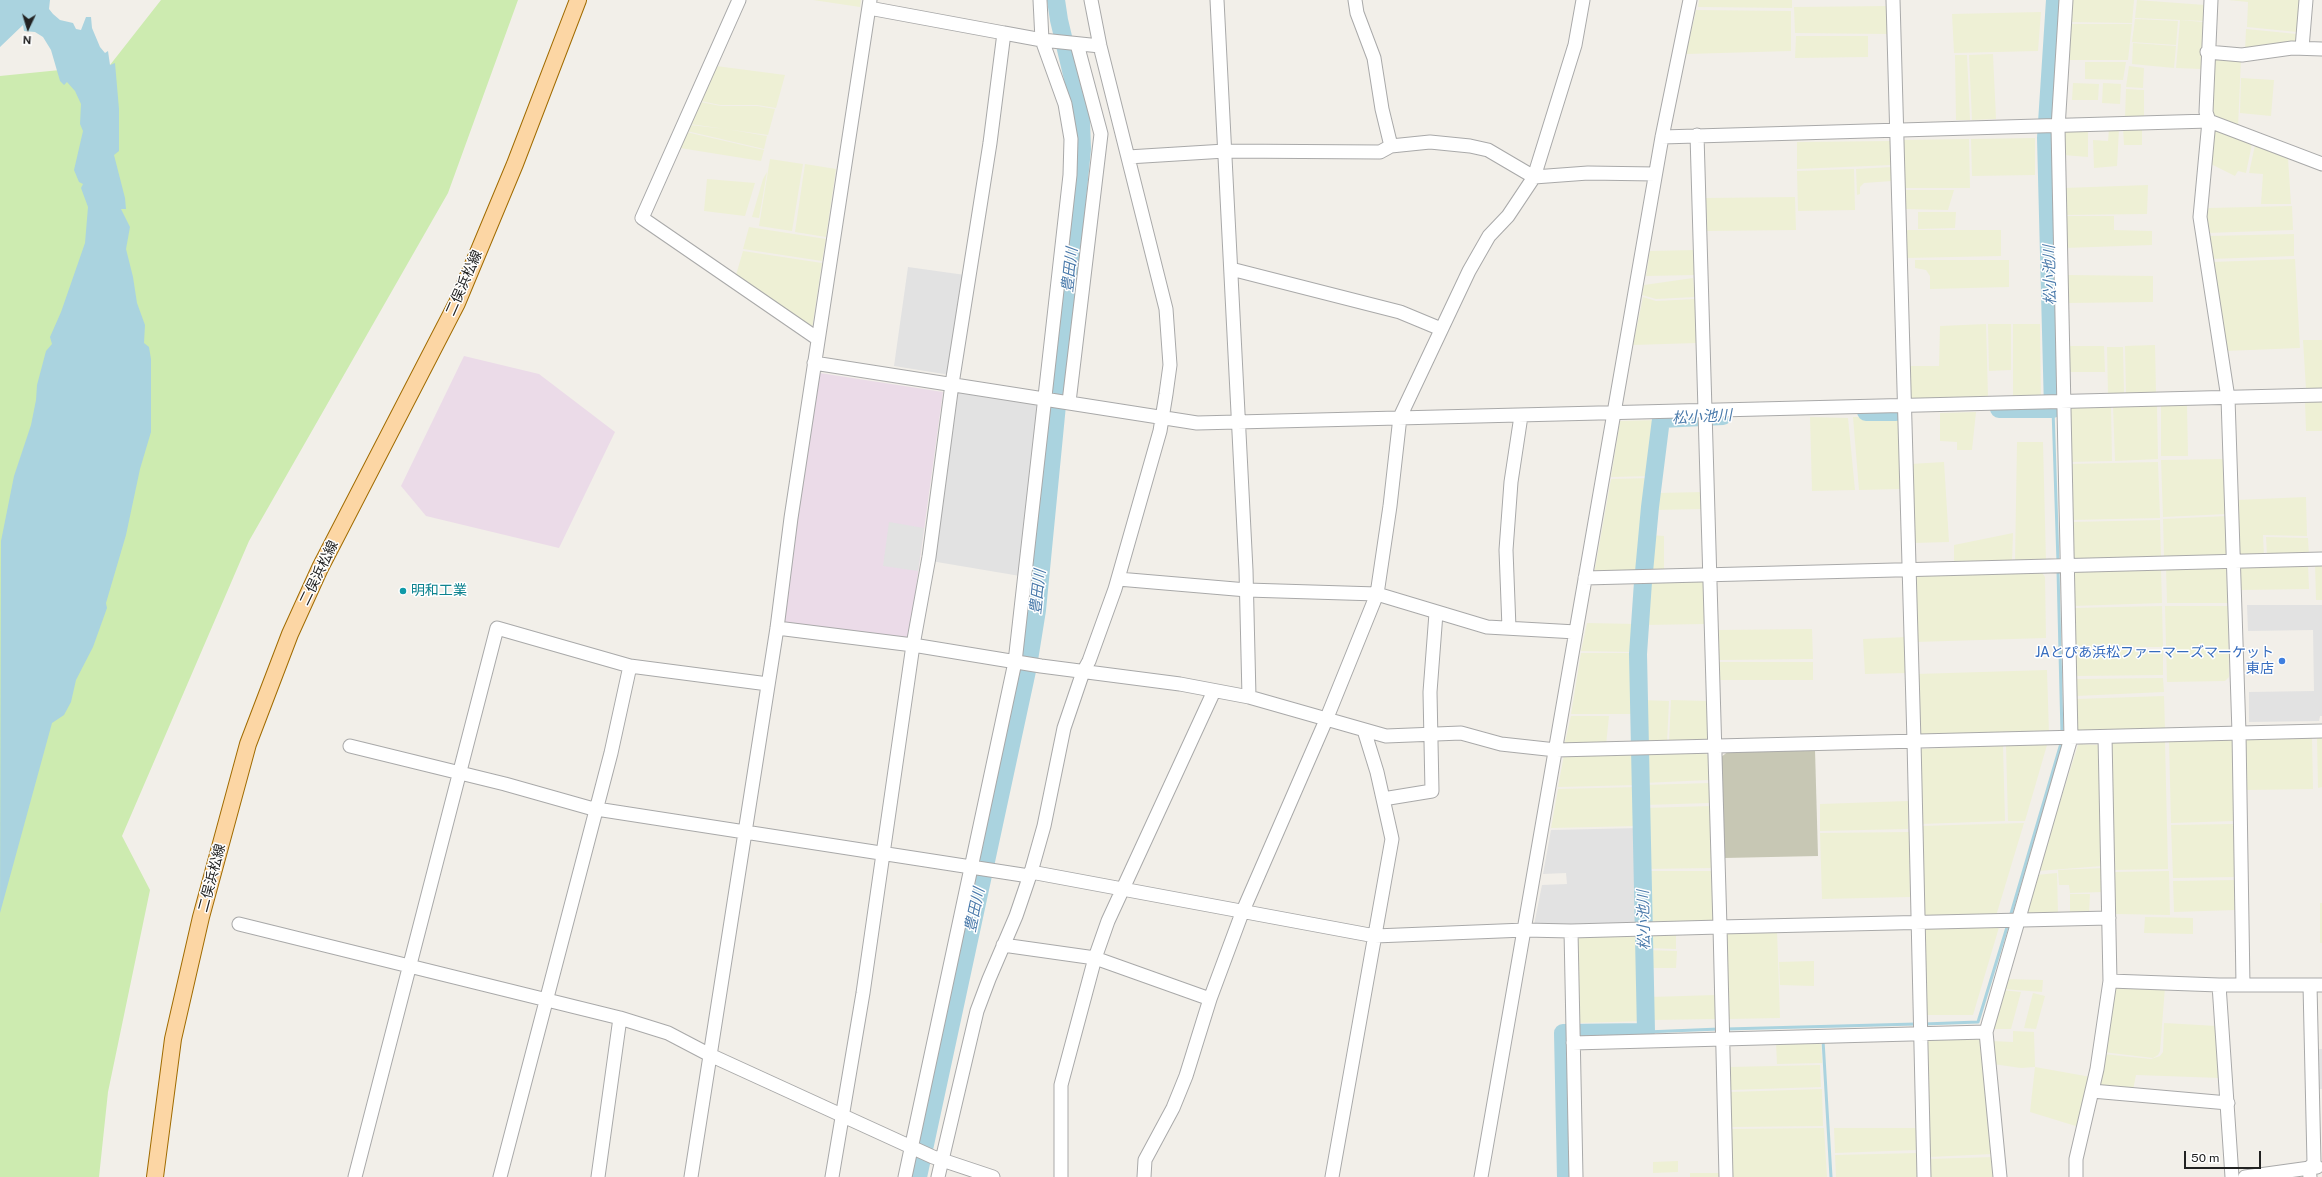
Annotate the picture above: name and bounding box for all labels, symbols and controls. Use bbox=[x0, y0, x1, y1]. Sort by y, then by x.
north arrow bbox=[8, 8, 48, 48]
text: N bbox=[22, 34, 32, 46]
water label: 松小池川 bbox=[2040, 245, 2060, 305]
water label: 豊田川 bbox=[1059, 247, 1081, 293]
street label: 二俣浜松線 bbox=[442, 248, 486, 318]
water label: 松小池川 bbox=[1672, 406, 1732, 428]
street label: 二俣浜松線 bbox=[296, 538, 342, 608]
water label: 豊田川 bbox=[1027, 569, 1049, 615]
place label: 明和工業 bbox=[411, 583, 467, 599]
marker: 明和工業 bbox=[398, 586, 408, 596]
place label: JAとぴあ浜松ファーマーズマーケット 東店 bbox=[2035, 645, 2274, 678]
marker: JAとぴあ浜松ファーマーズマーケット 東店 bbox=[2277, 656, 2287, 666]
street label: 二俣浜松線 bbox=[195, 842, 229, 914]
water label: 豊田川 bbox=[962, 886, 988, 934]
water label: 松小池川 bbox=[1634, 890, 1654, 950]
scale bar bbox=[2186, 1143, 2263, 1169]
text: 50 m bbox=[2191, 1151, 2219, 1165]

